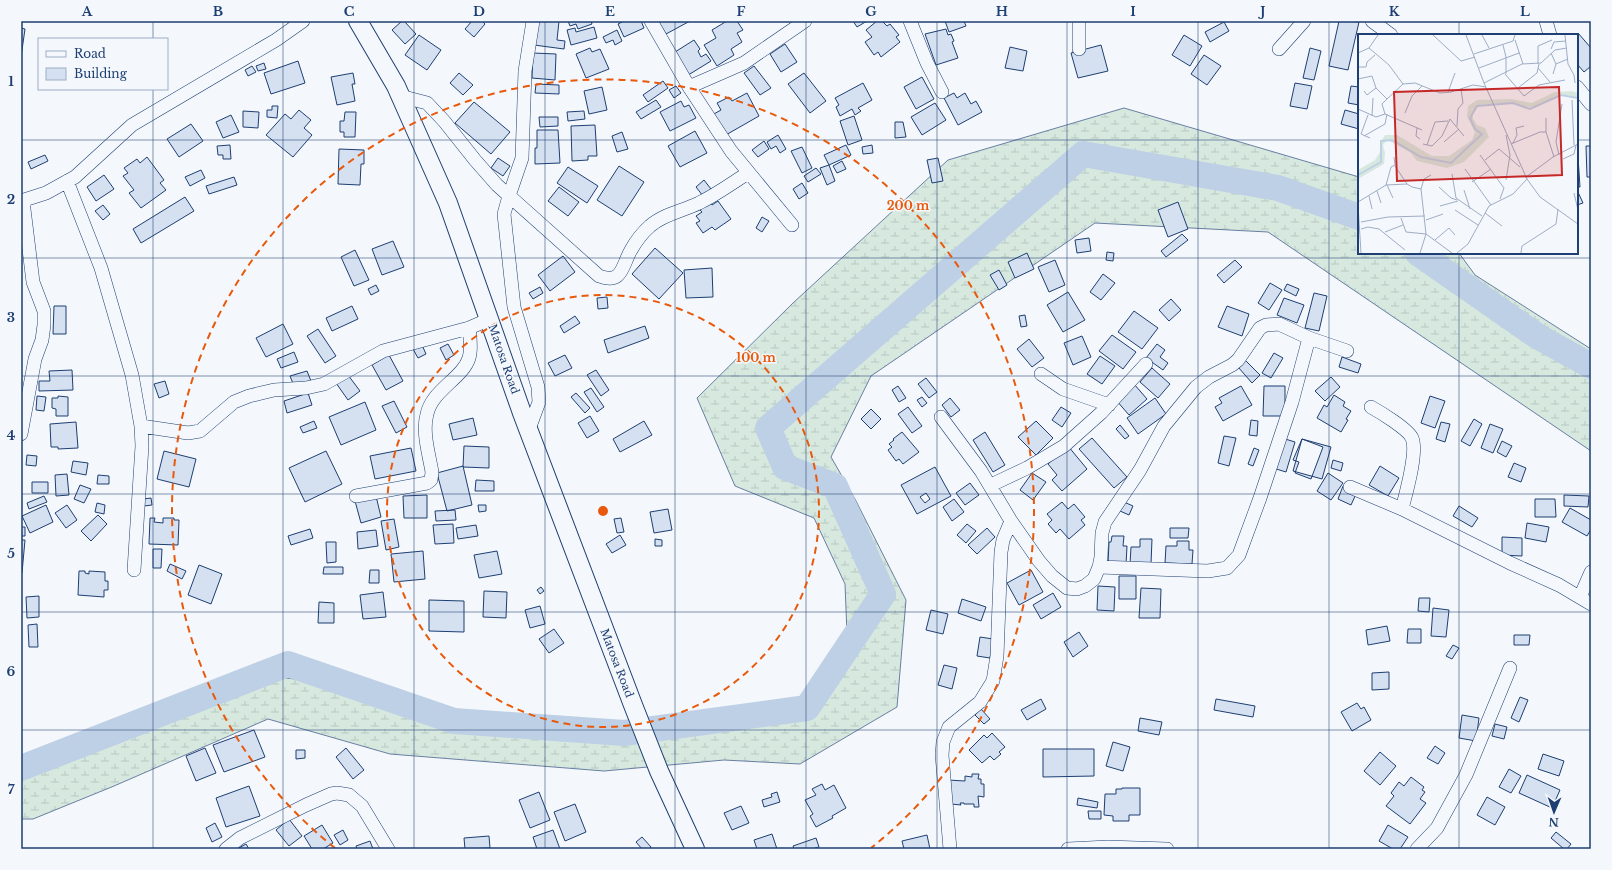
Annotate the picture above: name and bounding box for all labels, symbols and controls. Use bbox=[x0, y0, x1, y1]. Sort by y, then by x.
text: A bbox=[81, 3, 93, 20]
text: B bbox=[213, 3, 223, 20]
text: C bbox=[344, 3, 355, 20]
text: D bbox=[473, 3, 485, 20]
text: E bbox=[605, 3, 615, 20]
text: F bbox=[737, 3, 746, 20]
text: G bbox=[865, 3, 877, 20]
text: H bbox=[996, 3, 1008, 20]
text: I bbox=[1130, 3, 1136, 20]
text: J bbox=[1257, 3, 1266, 20]
text: K bbox=[1389, 3, 1400, 20]
text: L bbox=[1520, 3, 1530, 20]
inset map bbox=[1358, 34, 1578, 254]
legend bbox=[38, 38, 168, 90]
text: Road bbox=[74, 46, 106, 61]
text: Building bbox=[74, 66, 128, 81]
text: 1 bbox=[8, 73, 14, 90]
text: 2 bbox=[7, 191, 15, 208]
text: 200 m bbox=[887, 198, 930, 213]
text: 3 bbox=[7, 309, 15, 326]
street label: Matosa Road bbox=[486, 322, 523, 396]
text: 100 m bbox=[736, 350, 777, 365]
text: 4 bbox=[7, 427, 16, 444]
centre of rings bbox=[596, 504, 610, 518]
text: 5 bbox=[7, 545, 15, 562]
street label: Matosa Road bbox=[597, 626, 637, 700]
text: 6 bbox=[7, 663, 16, 680]
text: 7 bbox=[8, 781, 15, 798]
north arrow bbox=[1534, 792, 1574, 832]
text: N bbox=[1548, 815, 1559, 829]

